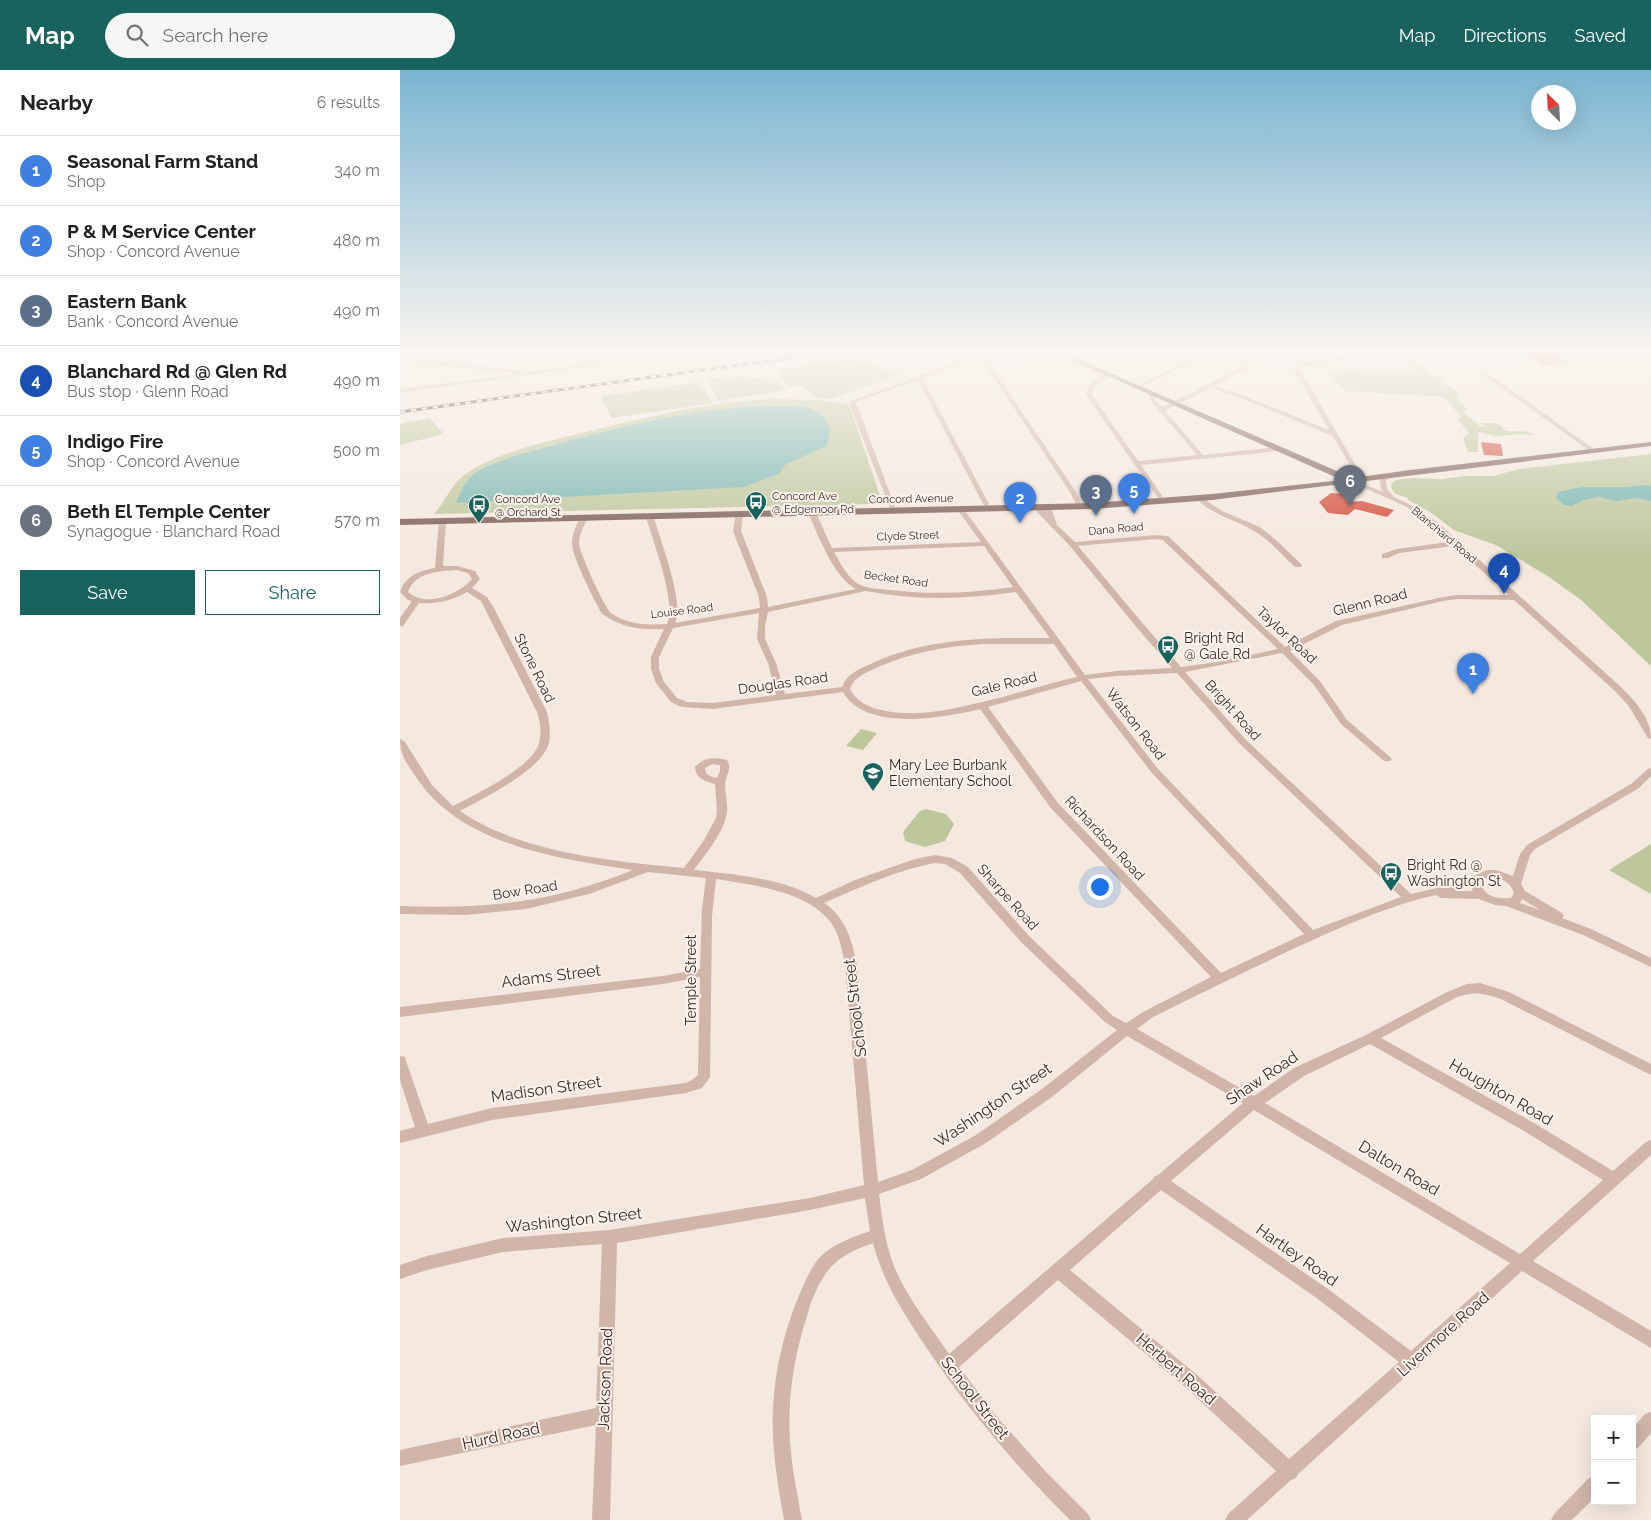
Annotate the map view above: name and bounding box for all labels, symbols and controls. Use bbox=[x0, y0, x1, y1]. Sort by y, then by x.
search box bbox=[105, 13, 455, 58]
text: Map bbox=[25, 21, 75, 50]
icon: search bbox=[123, 21, 151, 49]
text: Search here bbox=[163, 24, 268, 46]
text: Map bbox=[1399, 25, 1435, 46]
text: Directions bbox=[1463, 25, 1547, 46]
text: Saved bbox=[1575, 25, 1626, 46]
north arrow bbox=[1531, 85, 1576, 130]
text: Nearby bbox=[20, 90, 93, 115]
text: 6 results bbox=[317, 93, 380, 112]
text: Seasonal Farm Stand bbox=[67, 150, 258, 172]
text: 1 bbox=[32, 161, 40, 180]
text: 340 m bbox=[334, 161, 380, 180]
text: Shop bbox=[67, 172, 105, 191]
text: P & M Service Center bbox=[67, 220, 256, 242]
text: 2 bbox=[31, 231, 41, 250]
text: 480 m bbox=[333, 231, 380, 250]
text: Shop · Concord Avenue bbox=[67, 242, 240, 261]
text: Eastern Bank bbox=[67, 290, 187, 312]
text: 3 bbox=[32, 301, 40, 320]
text: 490 m bbox=[333, 301, 380, 320]
text: Bank · Concord Avenue bbox=[67, 312, 239, 331]
text: Blanchard Rd @ Glen Rd bbox=[67, 360, 287, 382]
text: 4 bbox=[31, 371, 41, 390]
text: 490 m bbox=[333, 371, 380, 390]
text: Bus stop · Glenn Road bbox=[67, 382, 229, 401]
text: Indigo Fire bbox=[67, 430, 164, 452]
text: 5 bbox=[32, 441, 40, 460]
text: 500 m bbox=[333, 441, 380, 460]
text: Shop · Concord Avenue bbox=[67, 452, 240, 471]
pin: 6 bbox=[1334, 465, 1366, 506]
pin: 5 bbox=[1118, 473, 1150, 514]
pin: 3 bbox=[1080, 475, 1112, 516]
pin: 2 bbox=[1004, 482, 1036, 523]
bus stop icon: Concord Ave @ Edgemoor Rd bbox=[744, 490, 768, 521]
place label: Concord Ave @ Edgemoor Rd bbox=[772, 490, 854, 516]
street label: Concord Avenue bbox=[869, 492, 954, 506]
bus stop icon: Concord Ave @ Orchard St bbox=[467, 493, 491, 524]
place label: Concord Ave @ Orchard St bbox=[495, 493, 561, 519]
text: Beth El Temple Center bbox=[67, 500, 270, 522]
street label: Blanchard Road bbox=[1409, 504, 1479, 566]
text: 6 bbox=[31, 511, 41, 530]
text: 570 m bbox=[334, 511, 380, 530]
street label: Dana Road bbox=[1088, 520, 1144, 538]
text: Synagogue · Blanchard Road bbox=[67, 522, 280, 541]
street label: Clyde Street bbox=[876, 528, 940, 544]
pin: 4 bbox=[1488, 553, 1520, 594]
street label: Becket Road bbox=[863, 568, 929, 590]
button: Save bbox=[20, 570, 195, 615]
button: Share bbox=[205, 570, 380, 615]
street label: Glenn Road bbox=[1331, 585, 1409, 619]
street label: Louise Road bbox=[650, 601, 714, 621]
street label: Taylor Road bbox=[1254, 603, 1320, 667]
place label: Bright Rd @ Gale Rd bbox=[1184, 630, 1250, 662]
street label: Stone Road bbox=[511, 631, 559, 705]
bus stop icon: Bright Rd @ Gale Rd bbox=[1156, 634, 1180, 665]
pin: 1 bbox=[1457, 653, 1489, 694]
street label: Gale Road bbox=[970, 668, 1038, 700]
street label: Douglas Road bbox=[737, 669, 829, 697]
street label: Bright Road bbox=[1202, 676, 1264, 744]
street label: Watson Road bbox=[1103, 685, 1169, 763]
place label: Mary Lee Burbank Elementary School bbox=[889, 757, 1012, 789]
school or university icon: Mary Lee Burbank Elementary School bbox=[861, 761, 885, 792]
street label: Richardson Road bbox=[1062, 793, 1148, 883]
place label: Bright Rd @ Washington St bbox=[1407, 857, 1501, 889]
street label: Sharpe Road bbox=[974, 861, 1042, 933]
bus stop icon: Bright Rd @ Washington St bbox=[1379, 861, 1403, 892]
your location bbox=[1087, 874, 1113, 900]
street label: Bow Road bbox=[491, 877, 559, 903]
street label: Temple Street bbox=[683, 934, 699, 1026]
street label: School Street bbox=[839, 957, 870, 1058]
street label: Adams Street bbox=[500, 960, 602, 992]
street label: Shaw Road bbox=[1222, 1047, 1302, 1109]
street label: Houghton Road bbox=[1446, 1055, 1556, 1129]
street label: Washington Street bbox=[931, 1059, 1056, 1151]
street label: Madison Street bbox=[490, 1072, 603, 1106]
street label: Dalton Road bbox=[1355, 1136, 1443, 1200]
street label: Washington Street bbox=[505, 1203, 644, 1237]
street label: Hartley Road bbox=[1252, 1220, 1342, 1290]
street label: Livermore Road bbox=[1393, 1288, 1493, 1380]
street label: Jackson Road bbox=[594, 1327, 616, 1431]
street label: Herbert Road bbox=[1132, 1329, 1220, 1409]
street label: School Street bbox=[937, 1353, 1013, 1443]
map controls bbox=[1591, 1415, 1636, 1505]
button: + bbox=[1591, 1415, 1636, 1460]
street label: Hurd Road bbox=[460, 1418, 542, 1454]
button: − bbox=[1591, 1460, 1636, 1505]

